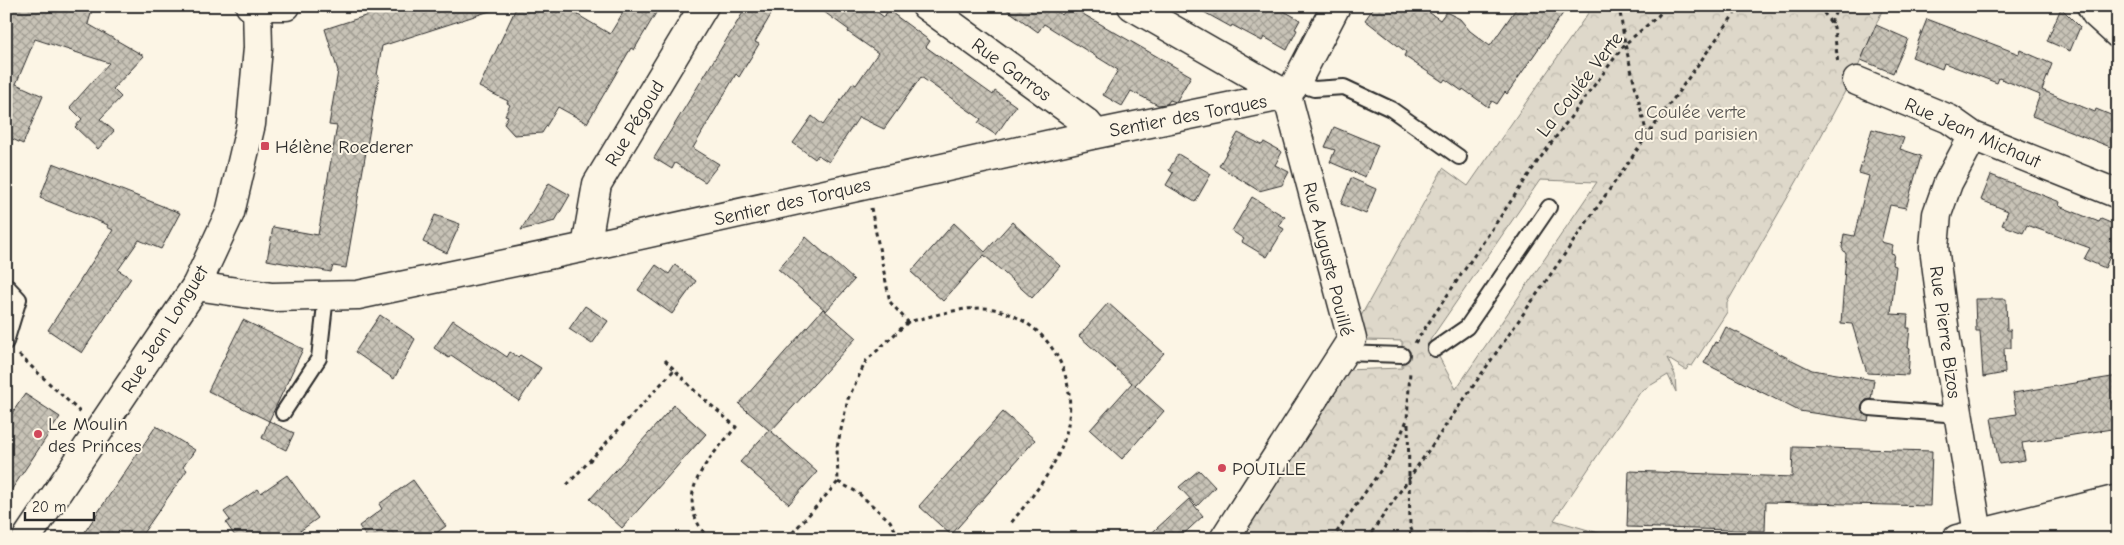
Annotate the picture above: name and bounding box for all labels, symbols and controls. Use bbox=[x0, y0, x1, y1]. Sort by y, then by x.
street label: La Coulée Verte bbox=[1532, 28, 1627, 141]
street label: Rue Garros bbox=[967, 34, 1056, 106]
street label: Rue Pégoud bbox=[601, 77, 669, 170]
street label: Sentier des Torques bbox=[1108, 90, 1269, 142]
street label: Rue Jean Michaut bbox=[1901, 93, 2044, 173]
park label: Coulée verte du sud parisien bbox=[1634, 101, 1758, 145]
place label: Hélène Roederer bbox=[275, 136, 413, 158]
marker: Hélène Roederer bbox=[259, 140, 271, 152]
street label: Sentier des Torques bbox=[712, 173, 873, 231]
street label: Rue Auguste Pouillé bbox=[1298, 180, 1358, 338]
street label: Rue Jean Longuet bbox=[117, 261, 213, 397]
street label: Rue Pierre Bizos bbox=[1925, 264, 1965, 400]
place label: Le Moulin des Princes bbox=[48, 413, 142, 457]
marker: Le Moulin des Princes bbox=[32, 428, 44, 440]
place label: POUILLE bbox=[1232, 458, 1306, 480]
marker: POUILLE bbox=[1216, 462, 1228, 474]
scale bar bbox=[25, 490, 94, 522]
text: 20 m bbox=[32, 498, 66, 516]

